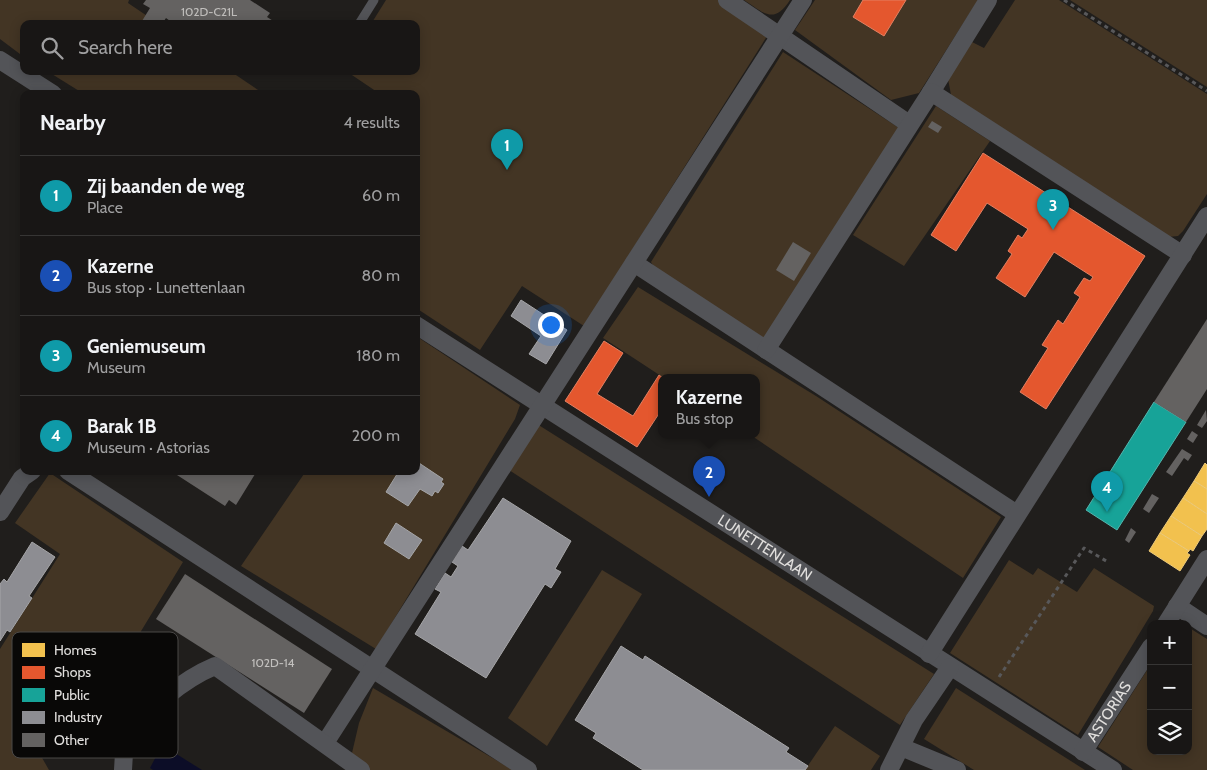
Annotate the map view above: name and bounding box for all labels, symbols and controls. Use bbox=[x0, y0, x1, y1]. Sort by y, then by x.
house number: 102D-C21L bbox=[181, 4, 237, 19]
search box bbox=[20, 20, 420, 75]
icon: search bbox=[38, 34, 66, 62]
text: Search here bbox=[78, 36, 172, 59]
text: Nearby bbox=[40, 110, 106, 135]
text: 4 results bbox=[343, 113, 400, 132]
pin: 1 bbox=[491, 129, 523, 170]
text: Zij baanden de weg bbox=[87, 175, 244, 198]
text: 1 bbox=[53, 186, 59, 205]
text: 60 m bbox=[362, 186, 400, 205]
pin: 3 bbox=[1037, 189, 1069, 230]
text: Place bbox=[87, 198, 123, 217]
text: Kazerne bbox=[87, 255, 153, 278]
text: 2 bbox=[52, 266, 60, 285]
text: 80 m bbox=[362, 266, 400, 285]
text: Bus stop · Lunettenlaan bbox=[87, 278, 245, 297]
your location bbox=[538, 312, 564, 338]
text: Geniemuseum bbox=[87, 335, 206, 358]
text: 3 bbox=[52, 346, 60, 365]
text: 180 m bbox=[356, 346, 400, 365]
text: Museum bbox=[87, 358, 145, 377]
popup bbox=[658, 374, 760, 439]
text: Kazerne bbox=[676, 386, 742, 409]
text: Bus stop bbox=[676, 409, 734, 428]
text: Barak 1B bbox=[87, 415, 156, 438]
text: 4 bbox=[51, 426, 61, 445]
text: 200 m bbox=[352, 426, 400, 445]
text: Museum · Astorias bbox=[87, 438, 210, 457]
pin: 2 bbox=[693, 456, 725, 497]
pin: 4 bbox=[1091, 471, 1123, 512]
street label: LUNETTENLAAN bbox=[714, 511, 815, 585]
map controls bbox=[1147, 620, 1192, 755]
button: + bbox=[1147, 620, 1192, 665]
legend bbox=[12, 632, 178, 758]
text: Homes bbox=[54, 641, 97, 659]
house number: 102D-14 bbox=[251, 655, 295, 670]
text: Shops bbox=[54, 663, 91, 681]
button: − bbox=[1147, 665, 1192, 710]
street label: ASTORIAS bbox=[1083, 678, 1135, 745]
text: Public bbox=[54, 686, 90, 704]
text: Industry bbox=[54, 708, 102, 726]
button: layers bbox=[1147, 710, 1192, 755]
text: Other bbox=[54, 731, 89, 749]

